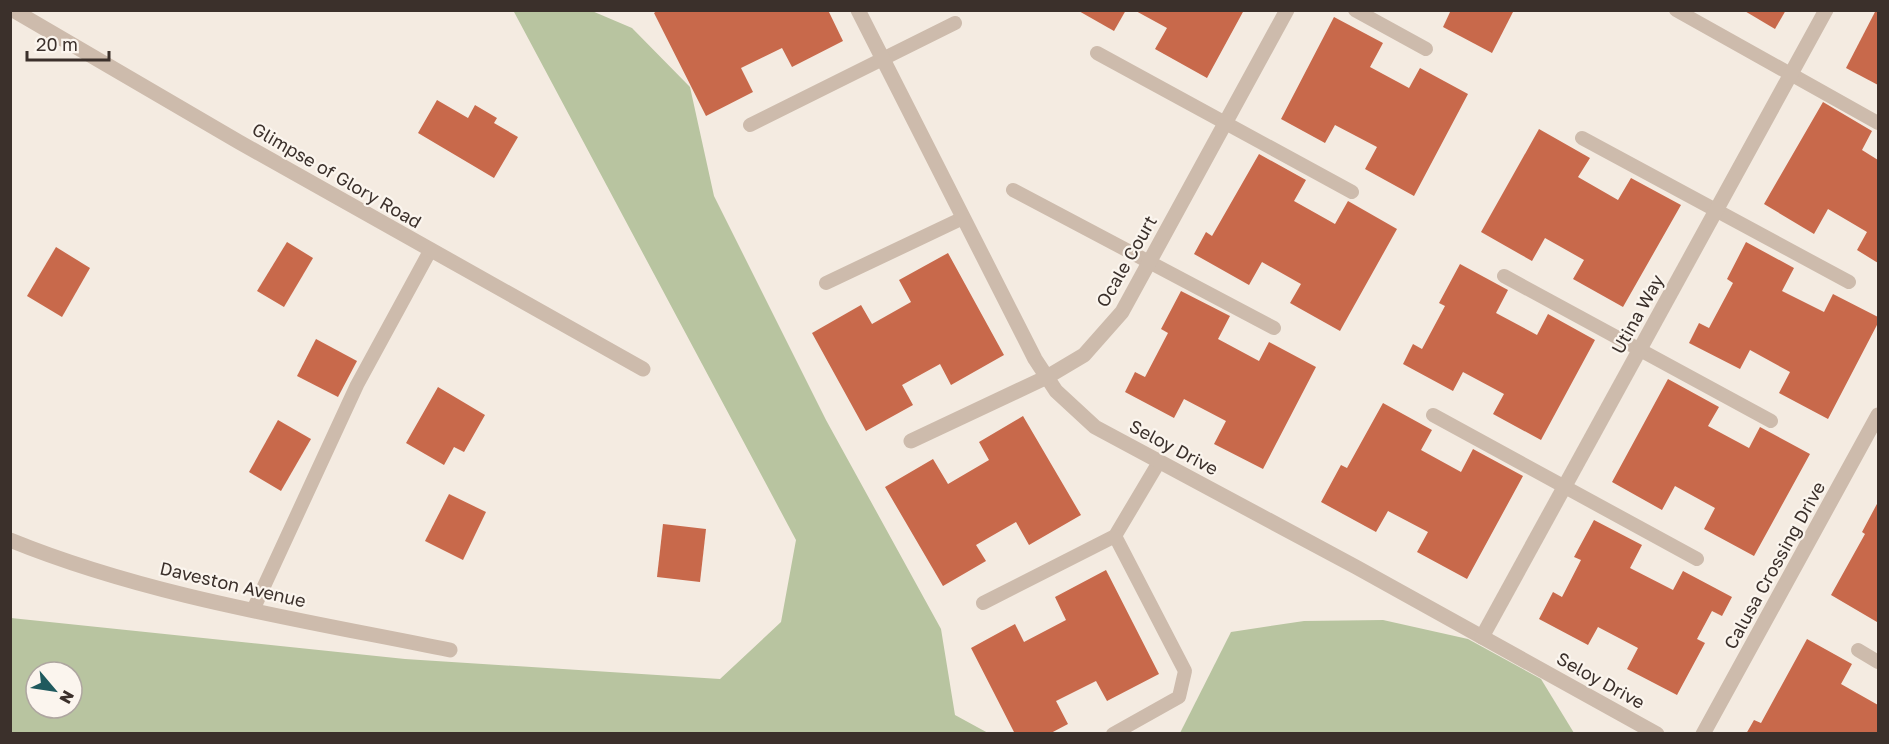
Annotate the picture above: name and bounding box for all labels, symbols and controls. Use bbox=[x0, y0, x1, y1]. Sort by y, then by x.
scale bar bbox=[27, 24, 110, 62]
text: 20 m bbox=[36, 33, 78, 55]
street label: Glimpse of Glory Road bbox=[248, 118, 426, 232]
street label: Ocale Court bbox=[1091, 211, 1161, 311]
street label: Utina Way bbox=[1606, 270, 1668, 358]
street label: Seloy Drive bbox=[1126, 414, 1222, 480]
street label: Calusa Crossing Drive bbox=[1719, 477, 1829, 653]
street label: Daveston Avenue bbox=[158, 556, 308, 612]
street label: Seloy Drive bbox=[1553, 647, 1649, 713]
north arrow bbox=[24, 660, 84, 720]
text: N bbox=[55, 687, 79, 707]

